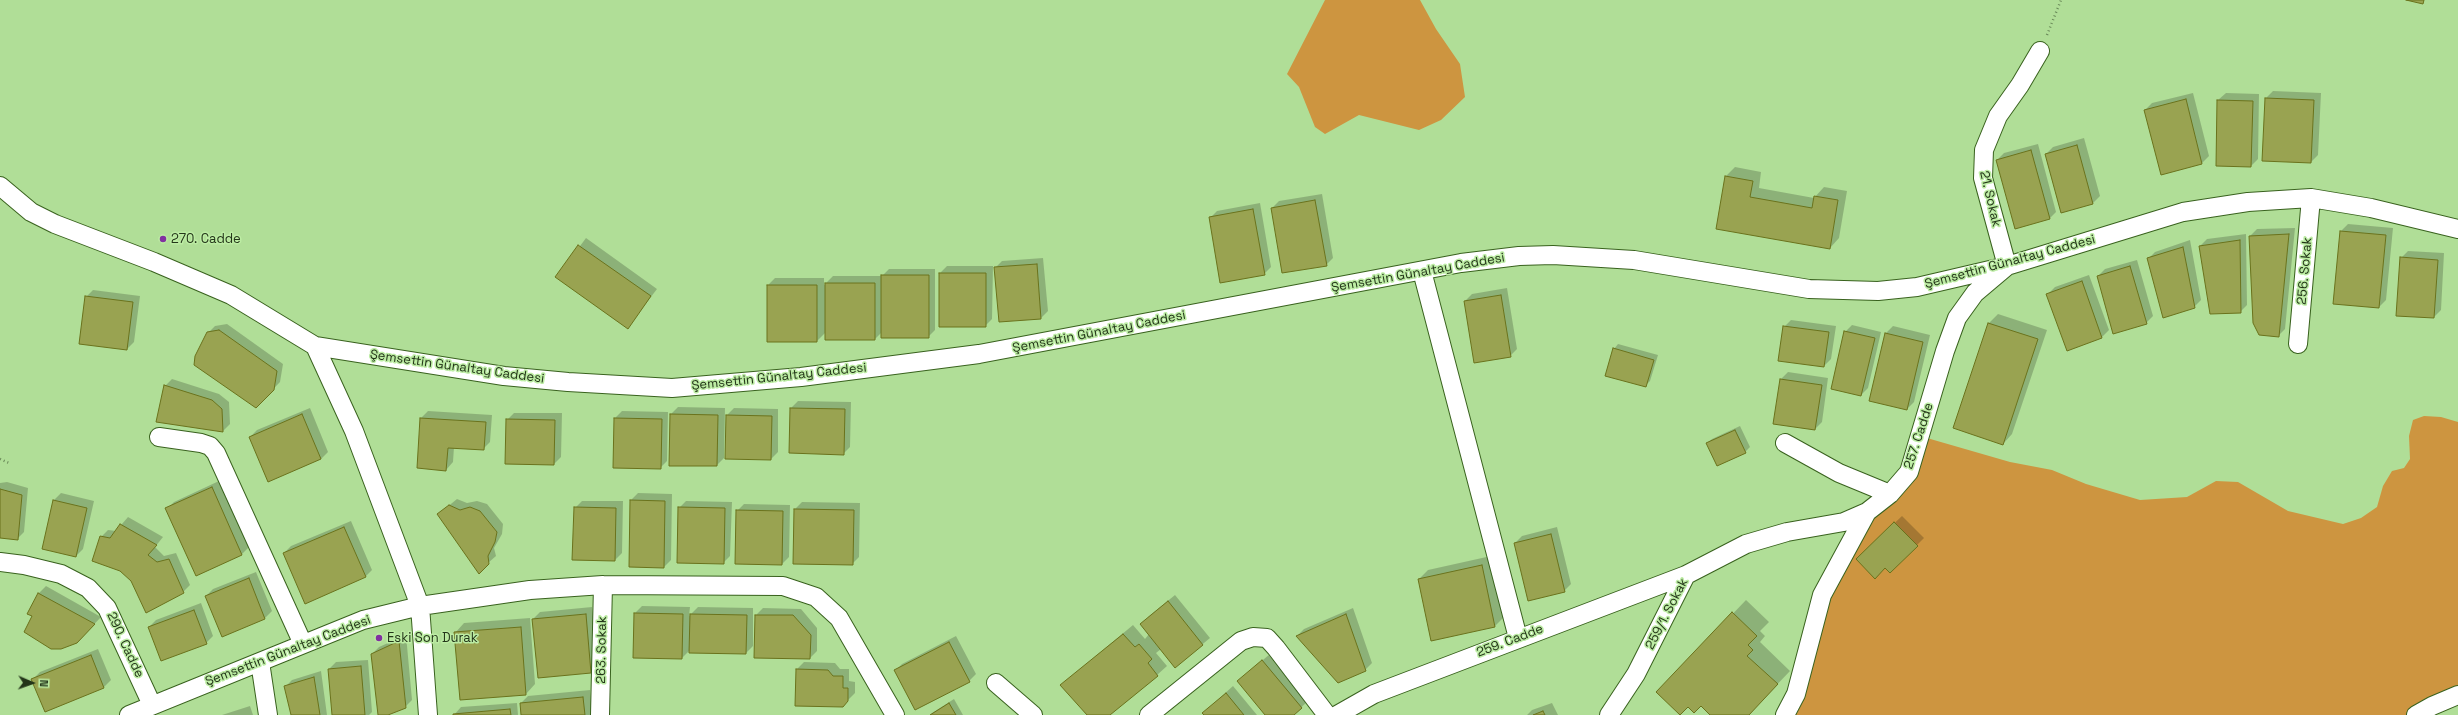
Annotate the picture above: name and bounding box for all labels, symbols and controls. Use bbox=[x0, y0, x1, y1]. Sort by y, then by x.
street label: 21. Sokak bbox=[1976, 169, 2004, 229]
place label: 270. Cadde bbox=[171, 231, 241, 247]
street label: Şemsettin Günaltay Caddesi bbox=[1923, 232, 2097, 292]
marker: 270. Cadde bbox=[158, 234, 168, 244]
street label: 256. Sokak bbox=[2294, 237, 2316, 305]
street label: Şemsettin Günaltay Caddesi bbox=[1330, 250, 1506, 296]
street label: Şemsettin Günaltay Caddesi bbox=[1011, 308, 1187, 356]
street label: Şemsettin Günaltay Caddesi bbox=[369, 347, 545, 387]
street label: Şemsettin Günaltay Caddesi bbox=[691, 360, 867, 394]
street label: 257. Cadde bbox=[1901, 401, 1937, 471]
street label: 259/1. Sokak bbox=[1642, 576, 1692, 652]
street label: 290. Cadde bbox=[103, 610, 147, 680]
street label: Şemsettin Günaltay Caddesi bbox=[203, 612, 373, 690]
street label: 263. Sokak bbox=[594, 616, 610, 684]
street label: 259. Cadde bbox=[1474, 621, 1546, 661]
place label: Eski Son Durak bbox=[387, 630, 478, 646]
marker: Eski Son Durak bbox=[374, 633, 384, 643]
north arrow bbox=[12, 663, 52, 703]
text: N bbox=[37, 679, 51, 687]

